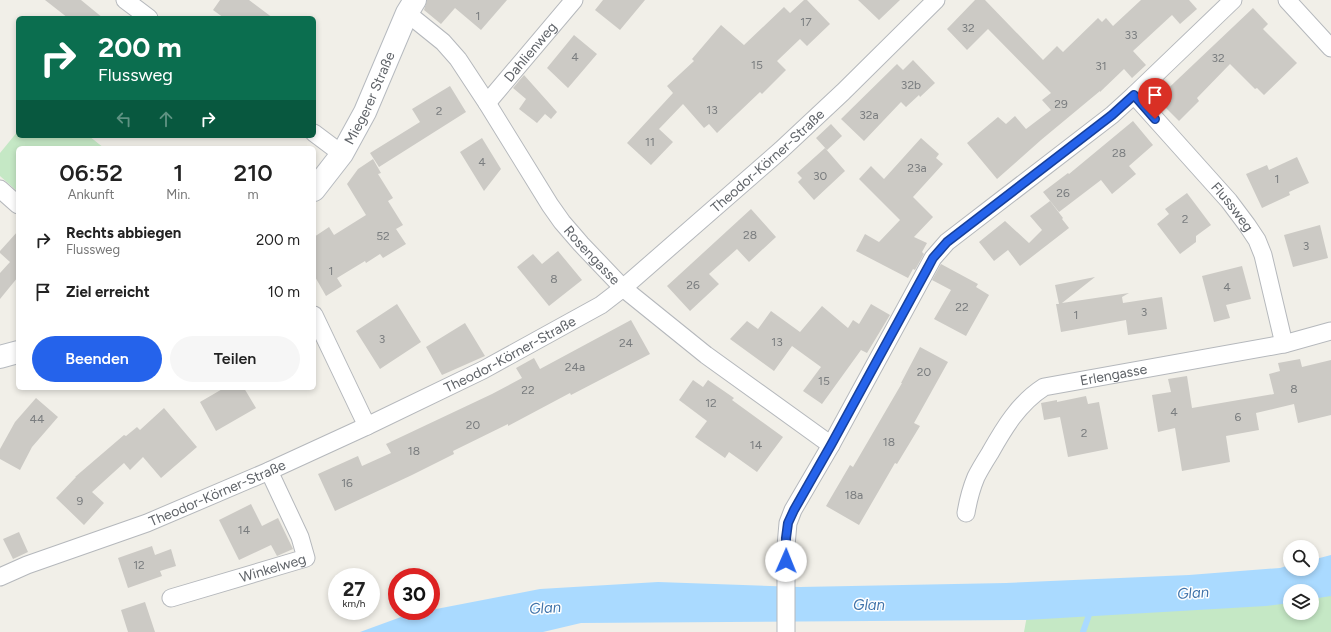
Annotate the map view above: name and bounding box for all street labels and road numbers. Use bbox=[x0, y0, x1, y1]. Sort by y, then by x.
street label: Dahlienweg bbox=[501, 19, 561, 86]
street label: Miegerer Straße bbox=[341, 49, 399, 148]
street label: Theodor-Körner-Straße bbox=[707, 106, 828, 216]
street label: Flussweg bbox=[1207, 179, 1257, 235]
street label: Rosengasse bbox=[560, 222, 624, 289]
street label: Theodor-Körner-Straße bbox=[441, 312, 579, 397]
street label: Erlengasse bbox=[1079, 361, 1149, 389]
street label: Theodor-Körner-Straße bbox=[146, 456, 289, 530]
street label: Winkelweg bbox=[237, 550, 308, 586]

